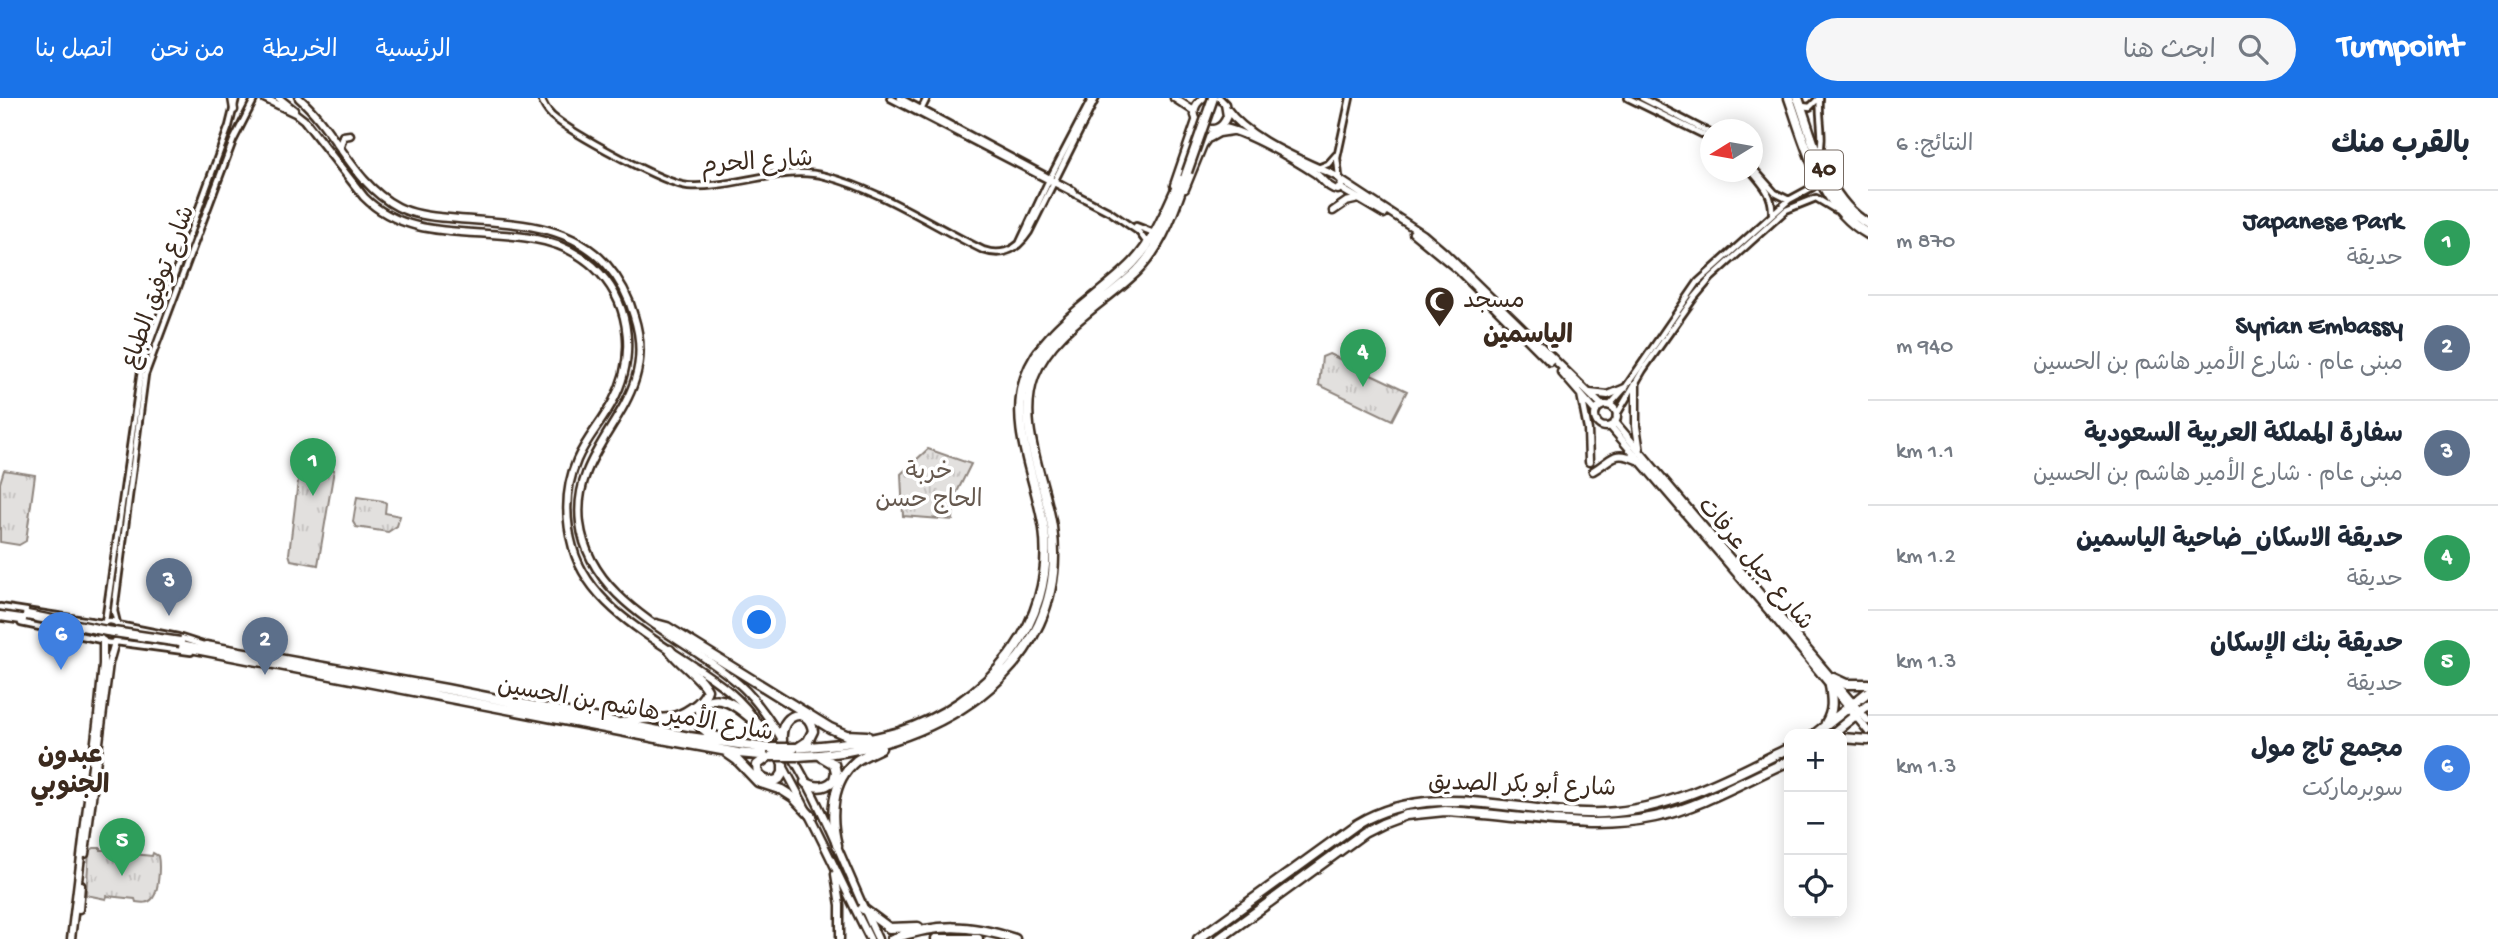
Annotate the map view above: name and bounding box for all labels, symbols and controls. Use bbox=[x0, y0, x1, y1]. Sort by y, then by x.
search box bbox=[1806, 18, 2296, 81]
icon: search bbox=[2234, 30, 2272, 68]
text: Turnpoint bbox=[2338, 30, 2463, 68]
text: اتصل بنا bbox=[35, 37, 112, 66]
text: من نحن bbox=[150, 37, 225, 66]
text: الخريطة bbox=[263, 37, 338, 66]
text: الرئيسية bbox=[376, 37, 451, 66]
text: ابحث هنا bbox=[2123, 37, 2216, 68]
north arrow bbox=[1700, 119, 1763, 182]
text: بالقرب منك bbox=[2331, 129, 2470, 164]
text: النتائج: 6 bbox=[1896, 132, 1973, 159]
street label: شارع الحرم bbox=[700, 146, 814, 182]
road number: 40 bbox=[1805, 151, 1843, 190]
street label: شارع توفيق الطباع bbox=[117, 202, 203, 374]
text: Japanese Park bbox=[2243, 208, 2403, 239]
text: 870 m bbox=[1896, 229, 1955, 256]
text: 1 bbox=[2442, 229, 2452, 256]
text: حديقة bbox=[2347, 246, 2403, 273]
mosque icon: مسجد bbox=[1423, 285, 1457, 329]
place label: مسجد bbox=[1463, 288, 1525, 317]
text: Syrian Embassy bbox=[2236, 313, 2403, 344]
district label: الياسمين bbox=[1483, 322, 1573, 353]
pin: 4 bbox=[1340, 329, 1386, 387]
text: 940 m bbox=[1896, 334, 1953, 361]
text: 2 bbox=[2441, 334, 2453, 361]
text: مبنى عام · شارع الأمير هاشم بن الحسين bbox=[2033, 351, 2403, 378]
text: سفارة المملكة العربية السعودية bbox=[2084, 421, 2403, 452]
pin: 1 bbox=[290, 438, 336, 496]
text: 1.1 km bbox=[1896, 439, 1954, 466]
text: 3 bbox=[2441, 439, 2453, 466]
park label: خربة الحاج حسن bbox=[875, 459, 983, 516]
text: مبنى عام · شارع الأمير هاشم بن الحسين bbox=[2033, 462, 2403, 489]
street label: شارع جبل عرفات bbox=[1690, 492, 1818, 638]
text: حديقة الاسكان_ضاحية الياسمين bbox=[2076, 526, 2403, 557]
text: 1.2 km bbox=[1896, 544, 1956, 571]
text: 4 bbox=[2442, 544, 2452, 571]
pin: 3 bbox=[146, 558, 192, 616]
text: حديقة bbox=[2347, 567, 2403, 594]
your location bbox=[742, 605, 776, 639]
pin: 6 bbox=[38, 612, 84, 670]
pin: 2 bbox=[242, 617, 288, 675]
text: حديقة بنك الإسكان bbox=[2210, 631, 2403, 662]
text: 1.3 km bbox=[1896, 649, 1957, 676]
text: 5 bbox=[2441, 649, 2453, 676]
street label: شارع الأمير هاشم بن الحسين bbox=[495, 667, 776, 750]
text: حديقة bbox=[2347, 672, 2403, 699]
map controls bbox=[1784, 729, 1847, 918]
button: + bbox=[1784, 729, 1847, 792]
text: مجمع تاج مول bbox=[2251, 736, 2403, 767]
district label: عبدون الجنوبي bbox=[31, 742, 109, 807]
text: 1.3 km bbox=[1896, 754, 1957, 781]
text: 6 bbox=[2441, 754, 2453, 781]
street label: شارع أبو بكر الصديق bbox=[1428, 765, 1617, 805]
text: سوبرماركت bbox=[2302, 777, 2403, 804]
button: − bbox=[1784, 792, 1847, 855]
pin: 5 bbox=[99, 818, 145, 876]
button: locate bbox=[1784, 855, 1847, 918]

